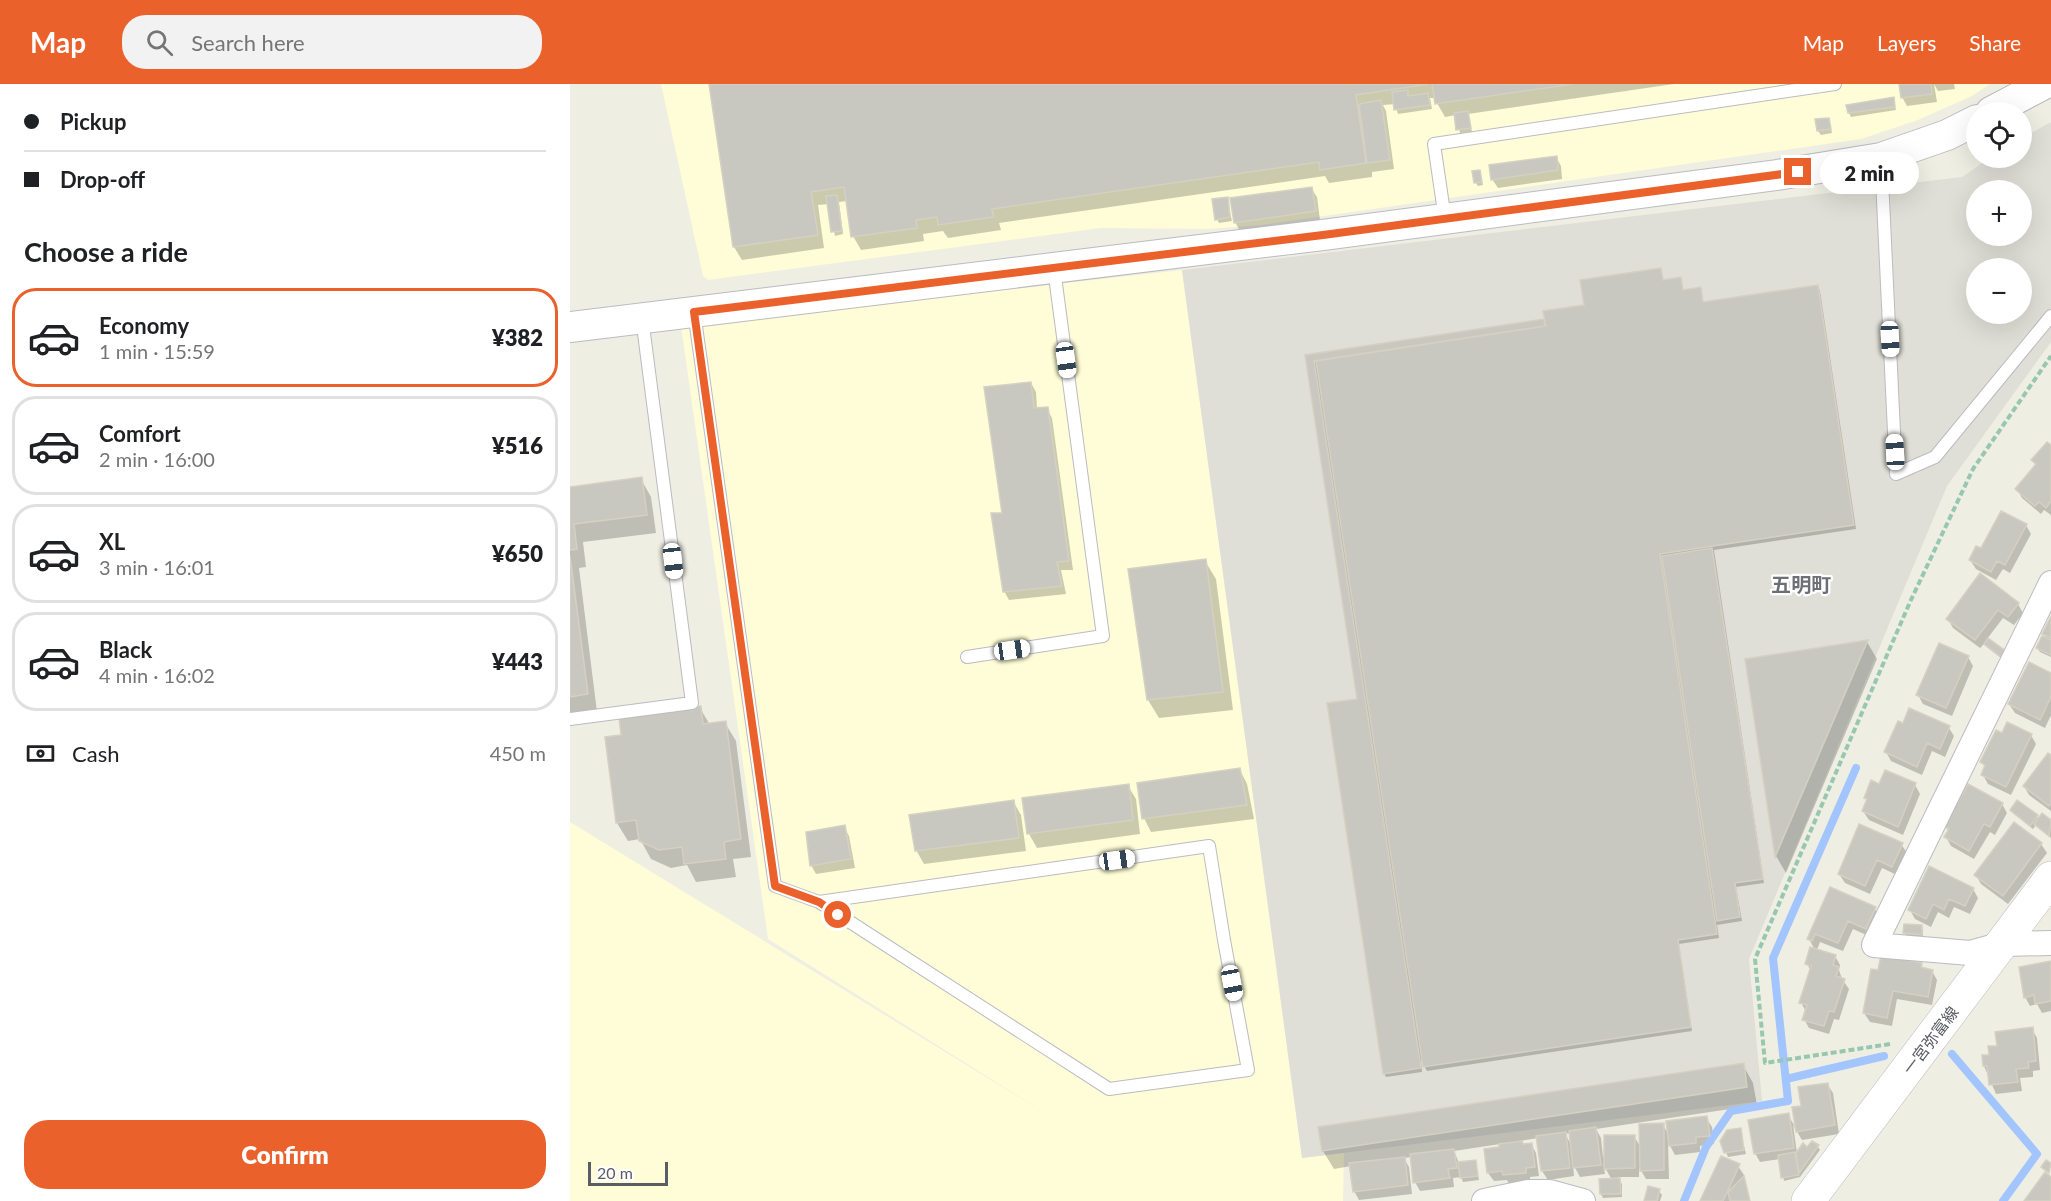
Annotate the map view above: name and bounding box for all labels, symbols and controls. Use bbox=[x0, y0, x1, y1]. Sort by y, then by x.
search box bbox=[122, 15, 542, 69]
text: Map bbox=[30, 25, 86, 59]
icon: search bbox=[143, 26, 176, 59]
text: Search here bbox=[191, 29, 305, 56]
text: Map bbox=[1803, 30, 1844, 55]
text: Layers bbox=[1877, 30, 1936, 55]
text: Share bbox=[1969, 30, 2021, 55]
map controls bbox=[1966, 102, 2032, 324]
button: locate bbox=[1966, 102, 2032, 168]
text: Pickup bbox=[60, 108, 126, 135]
callout: 2 min bbox=[1819, 151, 1918, 193]
route end bbox=[1784, 158, 1811, 185]
text: 2 min bbox=[1845, 161, 1894, 185]
text: Drop-off bbox=[60, 166, 145, 193]
button: + bbox=[1966, 180, 2032, 246]
text: Choose a ride bbox=[24, 235, 188, 268]
button: − bbox=[1966, 258, 2032, 324]
icon: car bbox=[27, 311, 81, 365]
text: Economy bbox=[99, 312, 189, 339]
car bbox=[1880, 321, 1900, 357]
text: ¥382 bbox=[492, 324, 543, 351]
text: 1 min · 15:59 bbox=[99, 339, 215, 363]
car bbox=[1055, 341, 1077, 379]
icon: car bbox=[27, 419, 81, 473]
text: Comfort bbox=[99, 420, 181, 447]
text: ¥516 bbox=[492, 432, 543, 459]
car bbox=[1885, 434, 1905, 470]
text: 2 min · 16:00 bbox=[99, 447, 215, 471]
icon: car bbox=[27, 527, 81, 581]
text: XL bbox=[99, 528, 125, 555]
text: ¥650 bbox=[492, 540, 543, 567]
car bbox=[662, 542, 684, 580]
text: 3 min · 16:01 bbox=[99, 555, 215, 579]
district label: 五明町 bbox=[1771, 572, 1831, 596]
icon: car bbox=[27, 635, 81, 689]
text: Black bbox=[99, 636, 152, 663]
car bbox=[993, 639, 1031, 661]
text: ¥443 bbox=[492, 648, 543, 675]
text: 4 min · 16:02 bbox=[99, 663, 215, 687]
icon: cash bbox=[24, 737, 57, 770]
text: Cash bbox=[72, 740, 119, 767]
text: 450 m bbox=[490, 741, 546, 765]
car bbox=[1098, 849, 1136, 871]
route start bbox=[824, 901, 851, 928]
car bbox=[1220, 964, 1244, 1002]
street label: 一宮弥富線 bbox=[1898, 1002, 1962, 1078]
button: Confirm bbox=[24, 1120, 546, 1189]
scale bar bbox=[588, 1159, 668, 1186]
text: 20 m bbox=[597, 1163, 633, 1182]

